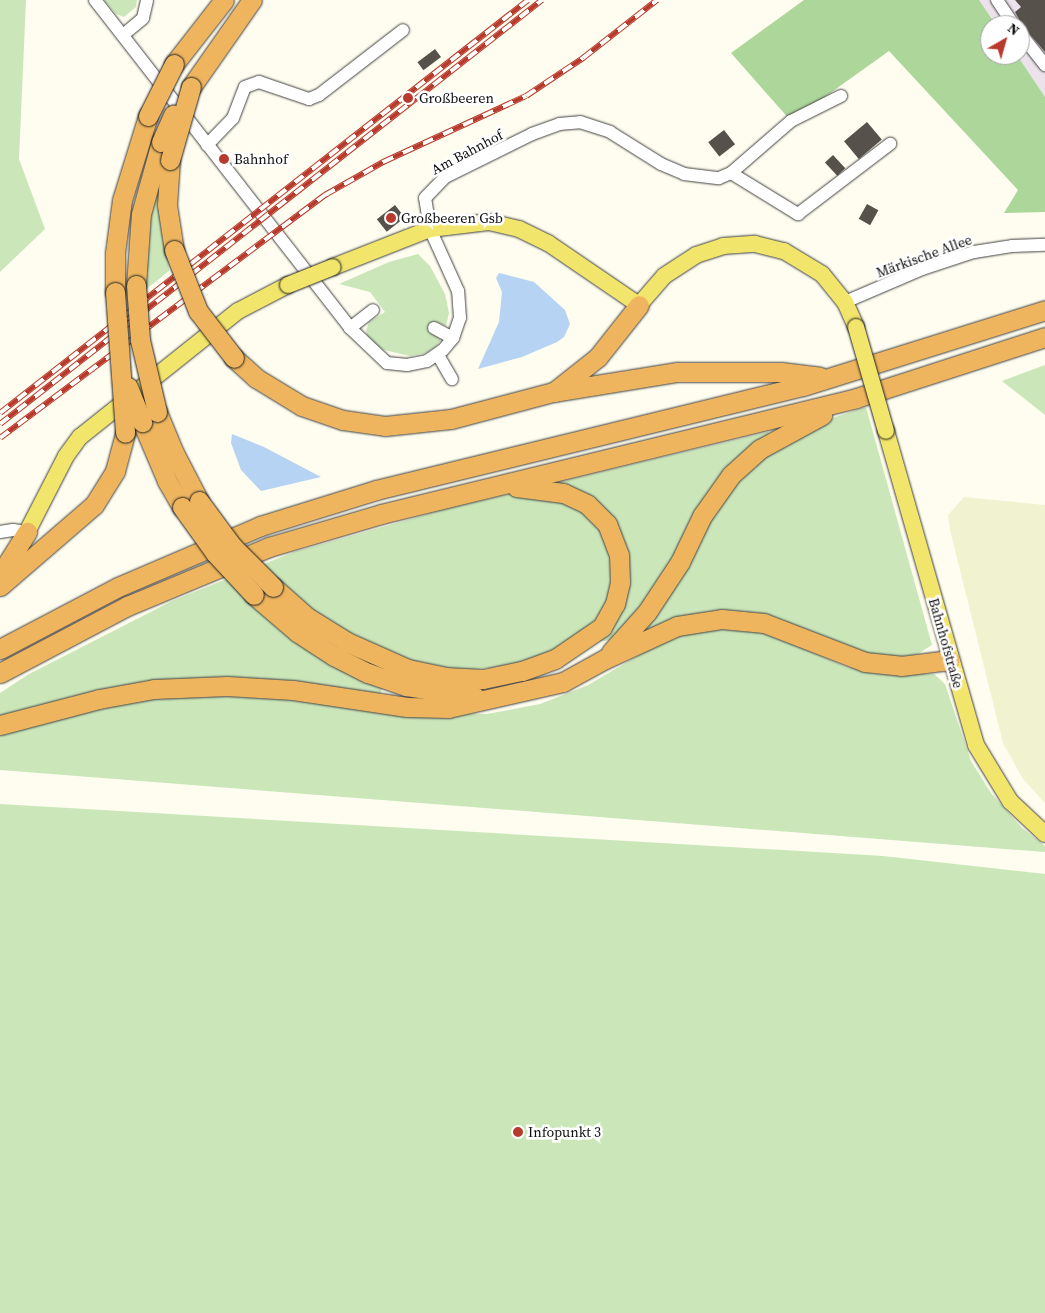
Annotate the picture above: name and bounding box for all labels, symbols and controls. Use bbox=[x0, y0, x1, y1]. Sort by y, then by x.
north arrow bbox=[980, 15, 1030, 65]
text: N bbox=[1003, 18, 1024, 40]
place label: Großbeeren bbox=[419, 90, 494, 106]
marker: Großbeeren bbox=[401, 91, 415, 105]
street label: Am Bahnhof bbox=[428, 126, 506, 178]
place label: Bahnhof bbox=[234, 151, 288, 167]
marker: Bahnhof bbox=[218, 153, 230, 165]
place label: Großbeeren Gsb bbox=[401, 210, 503, 226]
marker: Großbeeren Gsb bbox=[385, 212, 397, 224]
street label: Märkische Allee bbox=[874, 231, 974, 281]
street label: Bahnhofstraße bbox=[925, 596, 967, 690]
place label: Infopunkt 3 bbox=[528, 1124, 601, 1140]
marker: Infopunkt 3 bbox=[512, 1126, 524, 1138]

